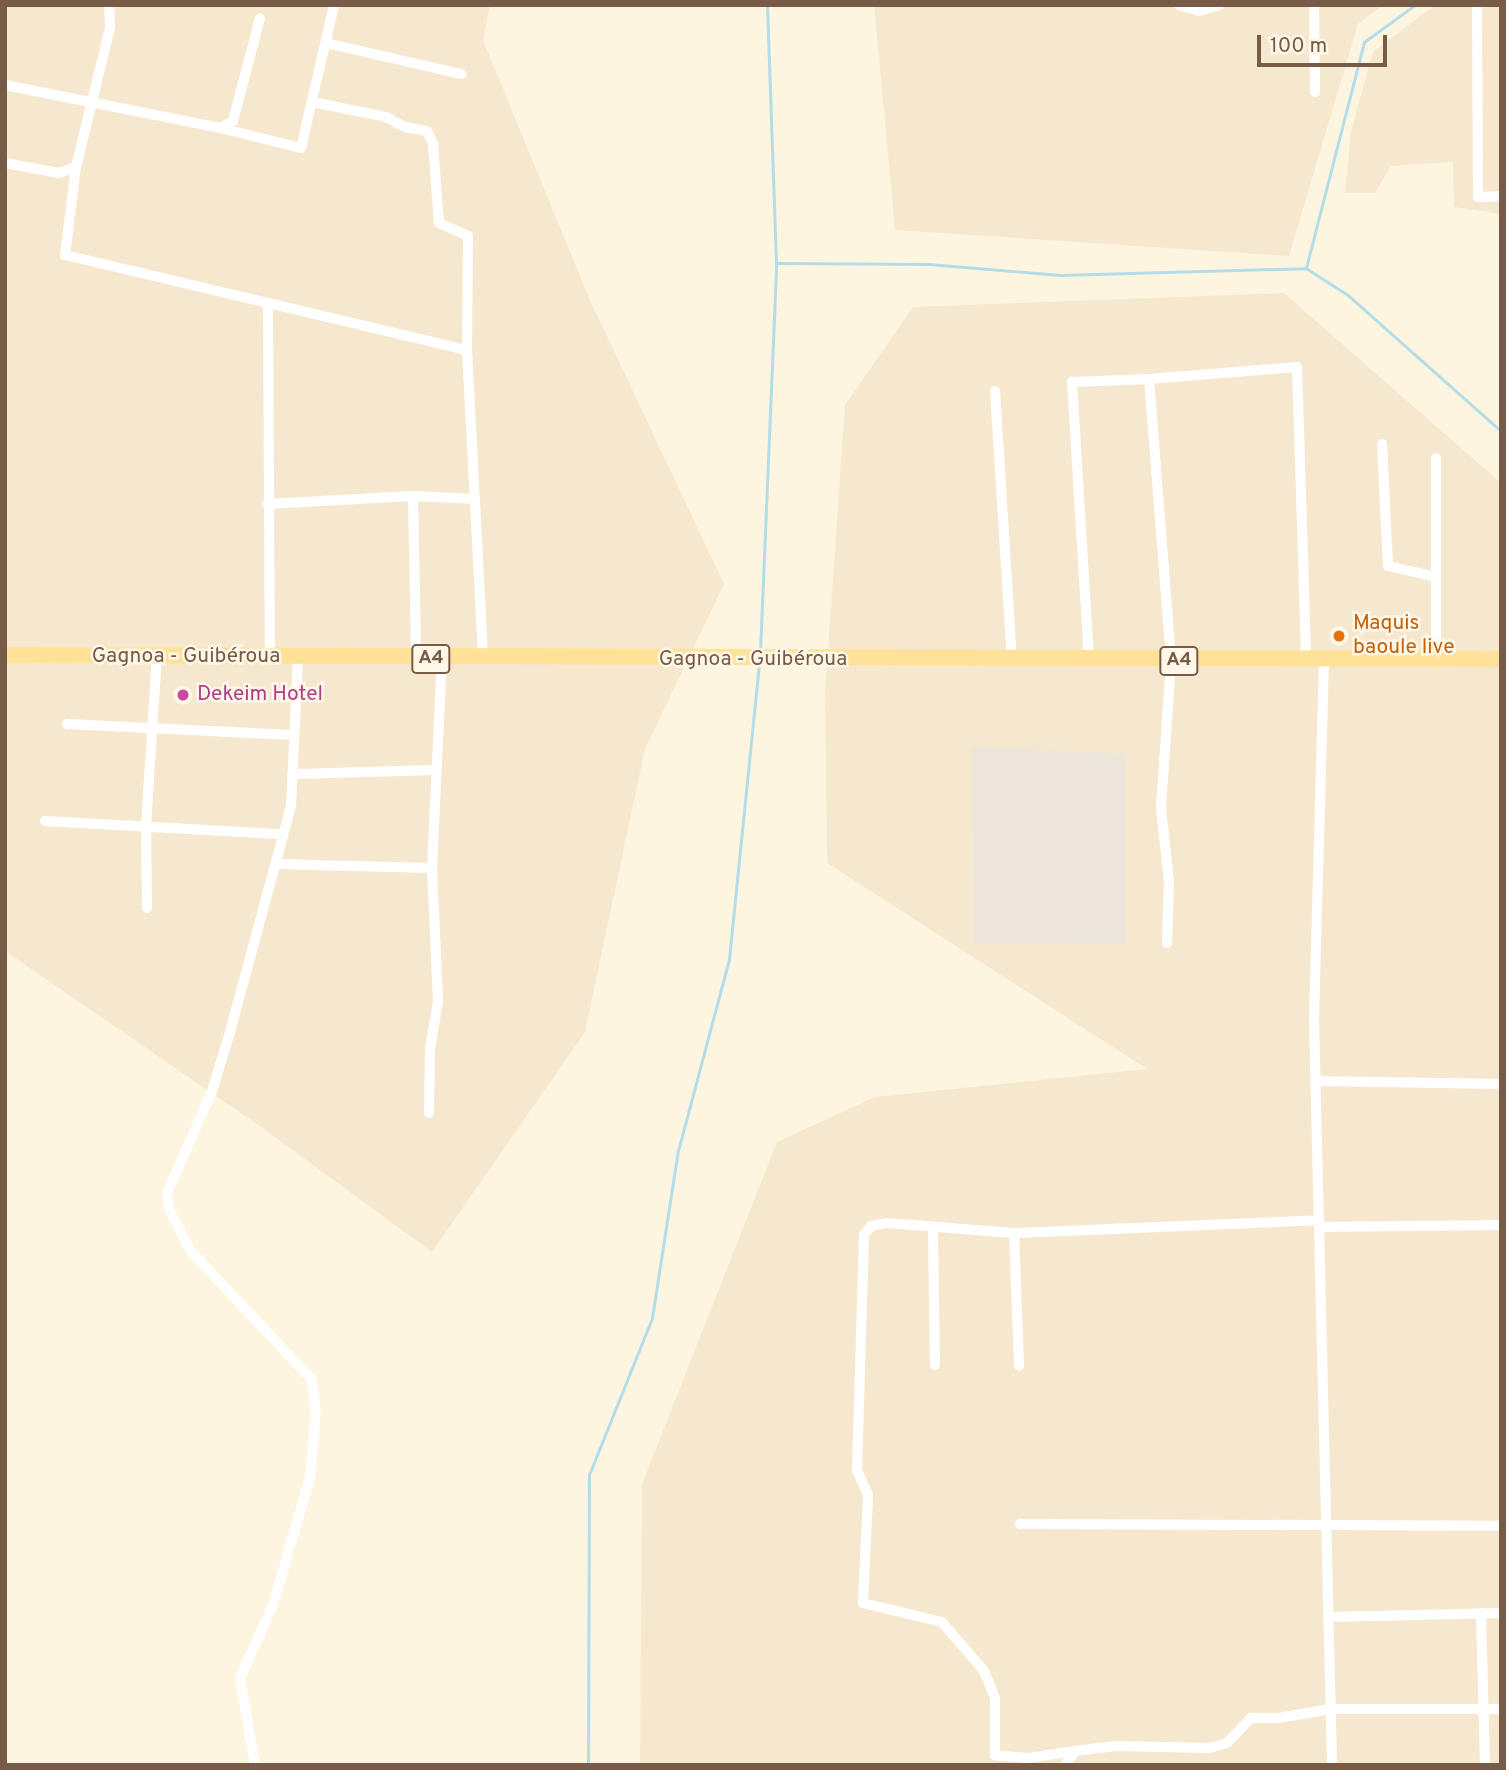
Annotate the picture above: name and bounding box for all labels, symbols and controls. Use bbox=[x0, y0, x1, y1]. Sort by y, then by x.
scale bar bbox=[1261, 21, 1390, 65]
text: 100 m bbox=[1270, 33, 1327, 60]
place label: Maquis baoule live bbox=[1353, 611, 1455, 661]
marker: Maquis baoule live bbox=[1331, 628, 1347, 644]
street label: Gagnoa - Guibéroua bbox=[92, 644, 280, 670]
road number: A4 bbox=[410, 644, 452, 674]
road number: A4 bbox=[1158, 646, 1200, 676]
street label: Gagnoa - Guibéroua bbox=[659, 647, 847, 673]
place label: Dekeim Hotel bbox=[197, 682, 323, 708]
marker: Dekeim Hotel bbox=[175, 687, 191, 703]

